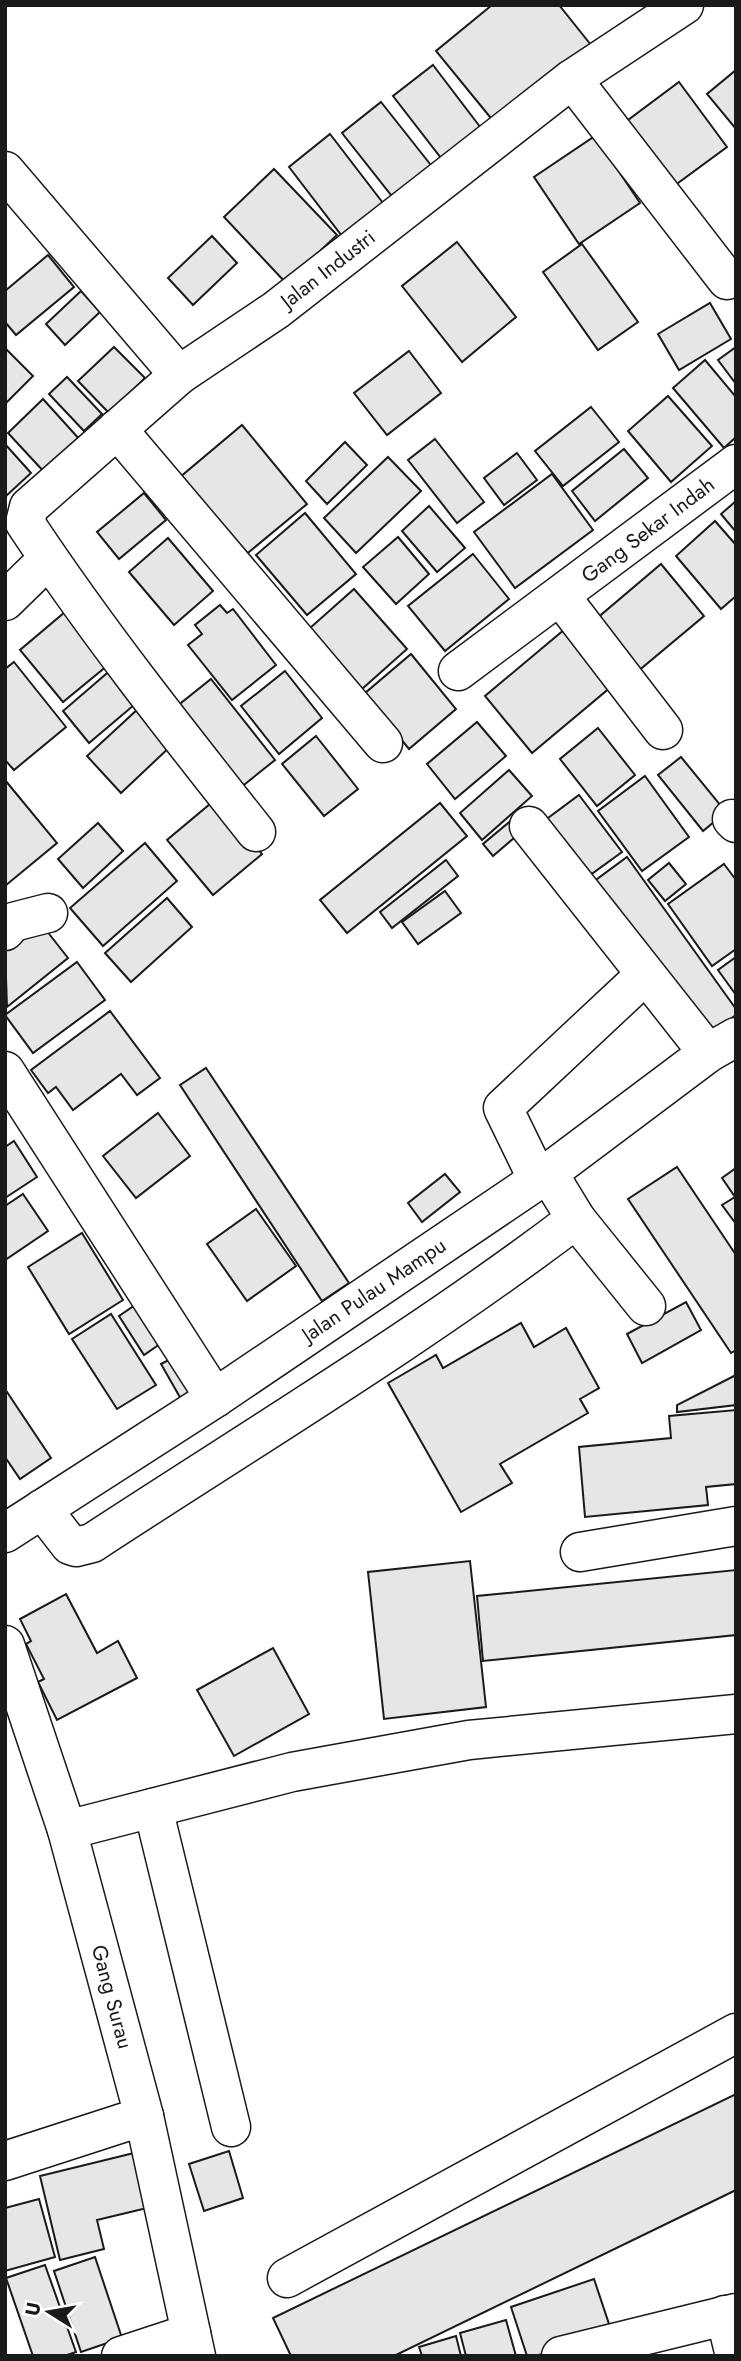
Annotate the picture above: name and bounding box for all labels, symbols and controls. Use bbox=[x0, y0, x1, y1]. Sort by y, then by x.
street label: Jalan Industri bbox=[272, 222, 382, 317]
street label: Gang Sekar Indah bbox=[575, 470, 721, 590]
street label: Jalan Pulau Mampu bbox=[293, 1231, 452, 1351]
street label: Gang Surau bbox=[84, 1942, 140, 2052]
north arrow bbox=[14, 2277, 84, 2347]
text: U bbox=[18, 2300, 47, 2318]

